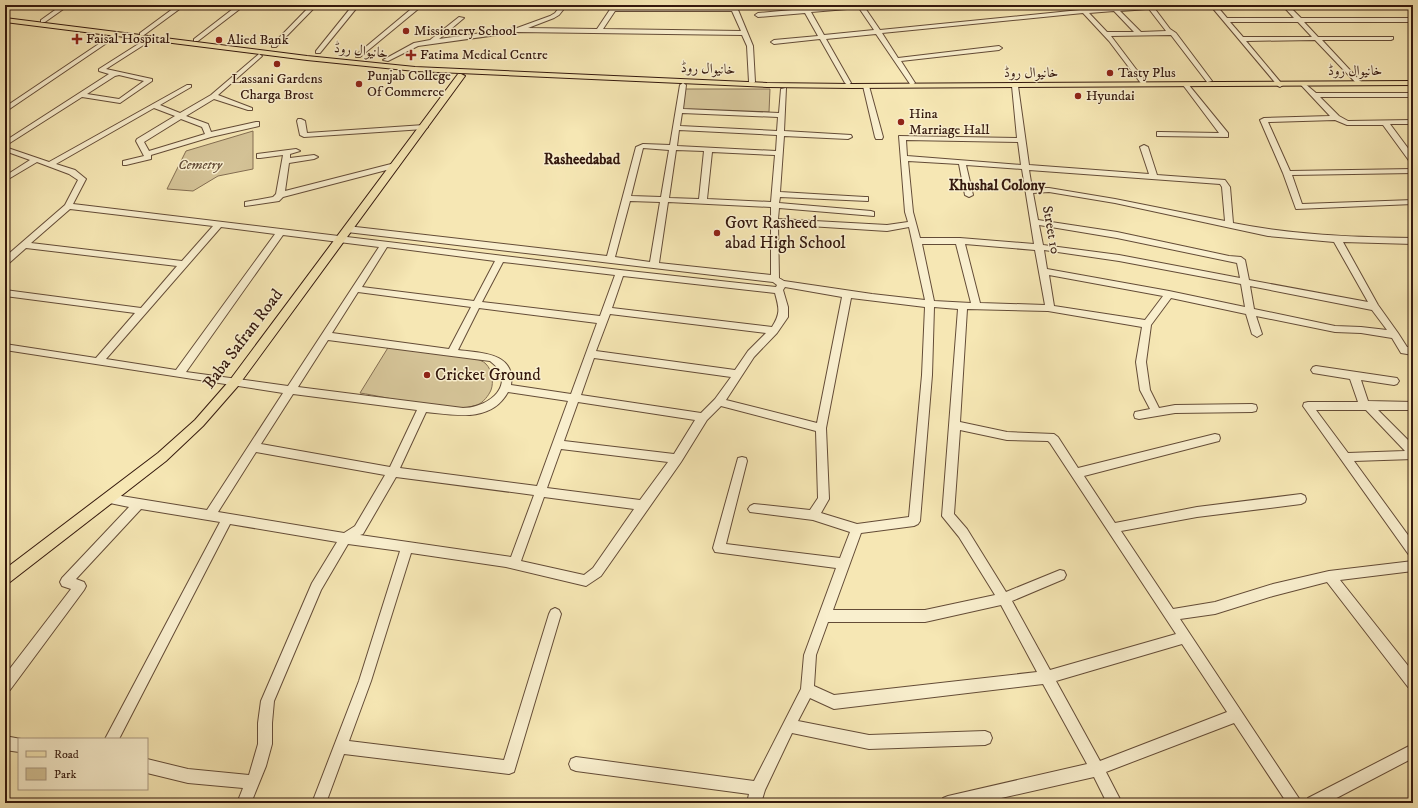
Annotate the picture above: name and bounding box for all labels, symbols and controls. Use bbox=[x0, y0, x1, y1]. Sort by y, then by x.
place label: Missionery School bbox=[414, 22, 517, 40]
marker: Missionery School bbox=[401, 26, 411, 36]
place label: Faisal Hospital bbox=[86, 30, 171, 48]
place label: Alied Bank bbox=[227, 31, 289, 49]
marker: Faisal Hospital bbox=[71, 33, 83, 45]
marker: Alied Bank bbox=[214, 35, 224, 45]
street label: خانیوال روڈ bbox=[333, 39, 389, 63]
place label: Fatima Medical Centre bbox=[420, 46, 548, 64]
marker: Fatima Medical Centre bbox=[405, 49, 417, 61]
marker: Lassani Gardens Charga Brost bbox=[272, 59, 282, 69]
street label: خانیوال روڈ bbox=[680, 59, 736, 79]
street label: خانیوال روڈ bbox=[1328, 62, 1382, 80]
street label: خانیوال روڈ bbox=[1004, 64, 1058, 82]
place label: Tasty Plus bbox=[1118, 64, 1176, 82]
place label: Punjab College Of Commerce bbox=[367, 67, 451, 101]
marker: Tasty Plus bbox=[1105, 68, 1115, 78]
place label: Lassani Gardens Charga Brost bbox=[232, 70, 323, 104]
marker: Punjab College Of Commerce bbox=[354, 79, 364, 89]
place label: Hyundai bbox=[1086, 87, 1135, 105]
marker: Hyundai bbox=[1073, 91, 1083, 101]
place label: Hina Marriage Hall bbox=[909, 105, 990, 139]
marker: Hina Marriage Hall bbox=[896, 117, 906, 127]
district label: Rasheedabad bbox=[544, 150, 621, 169]
park label: Cemetry bbox=[178, 156, 224, 174]
district label: Khushal Colony bbox=[949, 176, 1046, 195]
street label: Street 10 bbox=[1038, 204, 1064, 256]
place label: Govt Rasheed abad High School bbox=[725, 212, 846, 254]
marker: Govt Rasheed abad High School bbox=[712, 228, 722, 238]
street label: Baba Safran Road bbox=[198, 284, 288, 393]
place label: Cricket Ground bbox=[435, 364, 541, 386]
marker: Cricket Ground bbox=[422, 370, 432, 380]
legend bbox=[18, 738, 148, 790]
text: Road bbox=[54, 747, 79, 762]
text: Park bbox=[54, 767, 76, 782]

